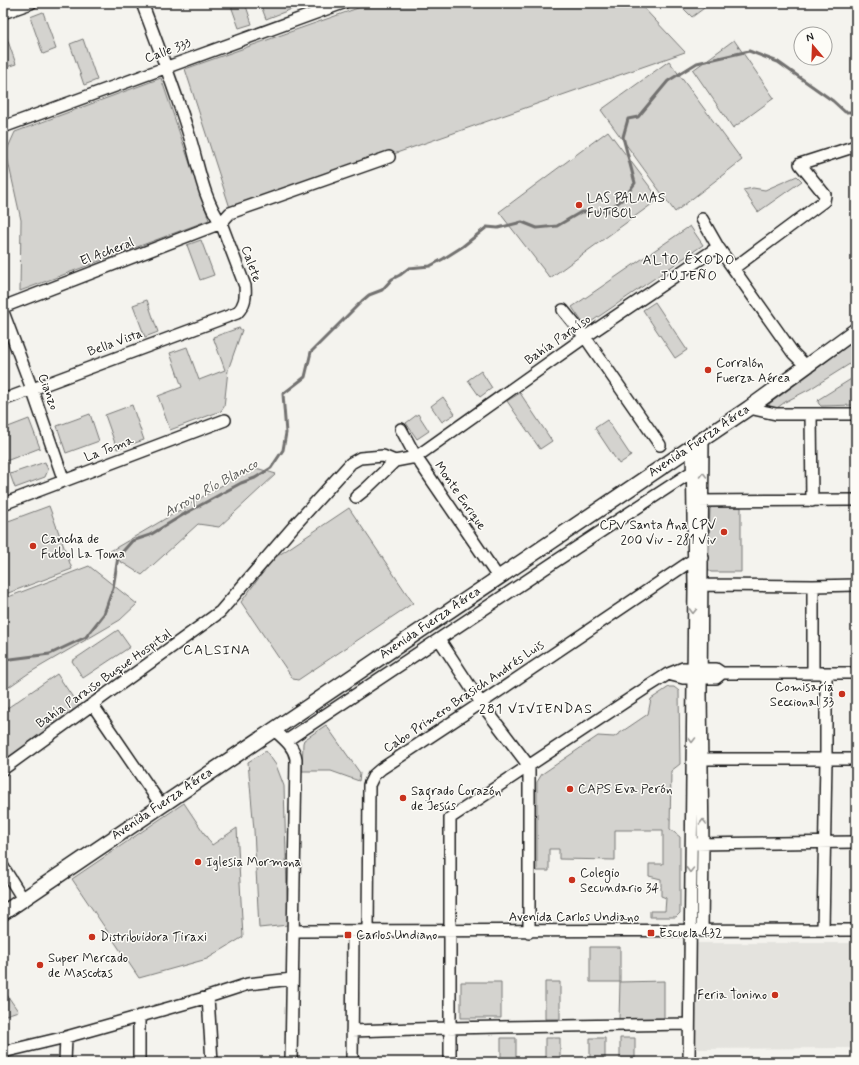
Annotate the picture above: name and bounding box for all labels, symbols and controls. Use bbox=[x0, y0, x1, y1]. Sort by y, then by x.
north arrow bbox=[793, 26, 833, 66]
text: N bbox=[804, 30, 816, 45]
street label: Calle 333 bbox=[142, 35, 194, 67]
place label: LAS PALMAS FUTBOL bbox=[587, 190, 666, 222]
marker: LAS PALMAS FUTBOL bbox=[574, 200, 584, 210]
street label: El Acheral bbox=[78, 234, 136, 270]
street label: Calete bbox=[237, 244, 265, 284]
district label: ALTO ÉXODO JUJEÑO bbox=[643, 251, 735, 285]
street label: Bahía Paraíso bbox=[521, 311, 595, 369]
street label: Bella Vista bbox=[85, 325, 145, 361]
place label: Corralón Fuerza Aérea bbox=[716, 355, 790, 387]
marker: Corralón Fuerza Aérea bbox=[703, 365, 713, 375]
street label: Cianzo bbox=[34, 372, 62, 412]
street label: Avenida Fuerza Aérea bbox=[645, 401, 753, 481]
street label: La Toma bbox=[82, 432, 136, 466]
water label: Arroyo Río Blanco bbox=[161, 455, 262, 521]
street label: Monte Enrique bbox=[430, 458, 490, 534]
one-way arrow bbox=[699, 472, 707, 478]
place label: CPV Santa Ana CPV 200 Viv - 281 Viv bbox=[599, 517, 717, 549]
marker: CPV Santa Ana CPV 200 Viv - 281 Viv bbox=[719, 527, 729, 537]
place label: Cancha de Futbol La Toma bbox=[41, 531, 125, 563]
marker: Cancha de Futbol La Toma bbox=[28, 541, 38, 551]
street label: Avenida Fuerza Aérea bbox=[376, 583, 484, 663]
one-way arrow bbox=[689, 608, 697, 614]
street label: Bahía Paraiso Buque Hospital bbox=[33, 626, 175, 732]
street label: Cabo Primero Brasich Andrés Luis bbox=[380, 637, 548, 757]
district label: CALSINA bbox=[183, 641, 251, 659]
place label: Comisaría Seccional 33 bbox=[770, 679, 834, 711]
marker: Comisaría Seccional 33 bbox=[837, 689, 847, 699]
district label: 281 VIVIENDAS bbox=[479, 700, 593, 718]
one-way arrow bbox=[688, 737, 696, 743]
street label: Avenida Fuerza Aérea bbox=[108, 764, 216, 844]
place label: CAPS Eva Perón bbox=[578, 781, 672, 798]
place label: Sagrado Corazón de Jesús bbox=[411, 783, 501, 815]
marker: CAPS Eva Perón bbox=[565, 784, 575, 794]
marker: Sagrado Corazón de Jesús bbox=[398, 793, 408, 803]
one-way arrow bbox=[699, 819, 707, 825]
place label: Iglesia Mormona bbox=[206, 854, 301, 871]
marker: Iglesia Mormona bbox=[193, 857, 203, 867]
place label: Colegio Secundario 34 bbox=[580, 865, 659, 897]
one-way arrow bbox=[686, 867, 694, 873]
marker: Colegio Secundario 34 bbox=[567, 875, 577, 885]
street label: Avenida Carlos Undiano bbox=[509, 909, 640, 926]
place label: Escuela 432 bbox=[659, 925, 723, 942]
place label: Carlos Undiano bbox=[356, 927, 437, 944]
marker: Escuela 432 bbox=[646, 928, 656, 938]
place label: Distribuidora Tiraxi bbox=[100, 929, 207, 946]
marker: Carlos Undiano bbox=[343, 930, 353, 940]
marker: Distribuidora Tiraxi bbox=[87, 932, 97, 942]
place label: Super Mercado de Mascotas bbox=[48, 950, 128, 982]
marker: Super Mercado de Mascotas bbox=[35, 960, 45, 970]
place label: Feria Tonino bbox=[697, 987, 767, 1004]
marker: Feria Tonino bbox=[770, 990, 780, 1000]

